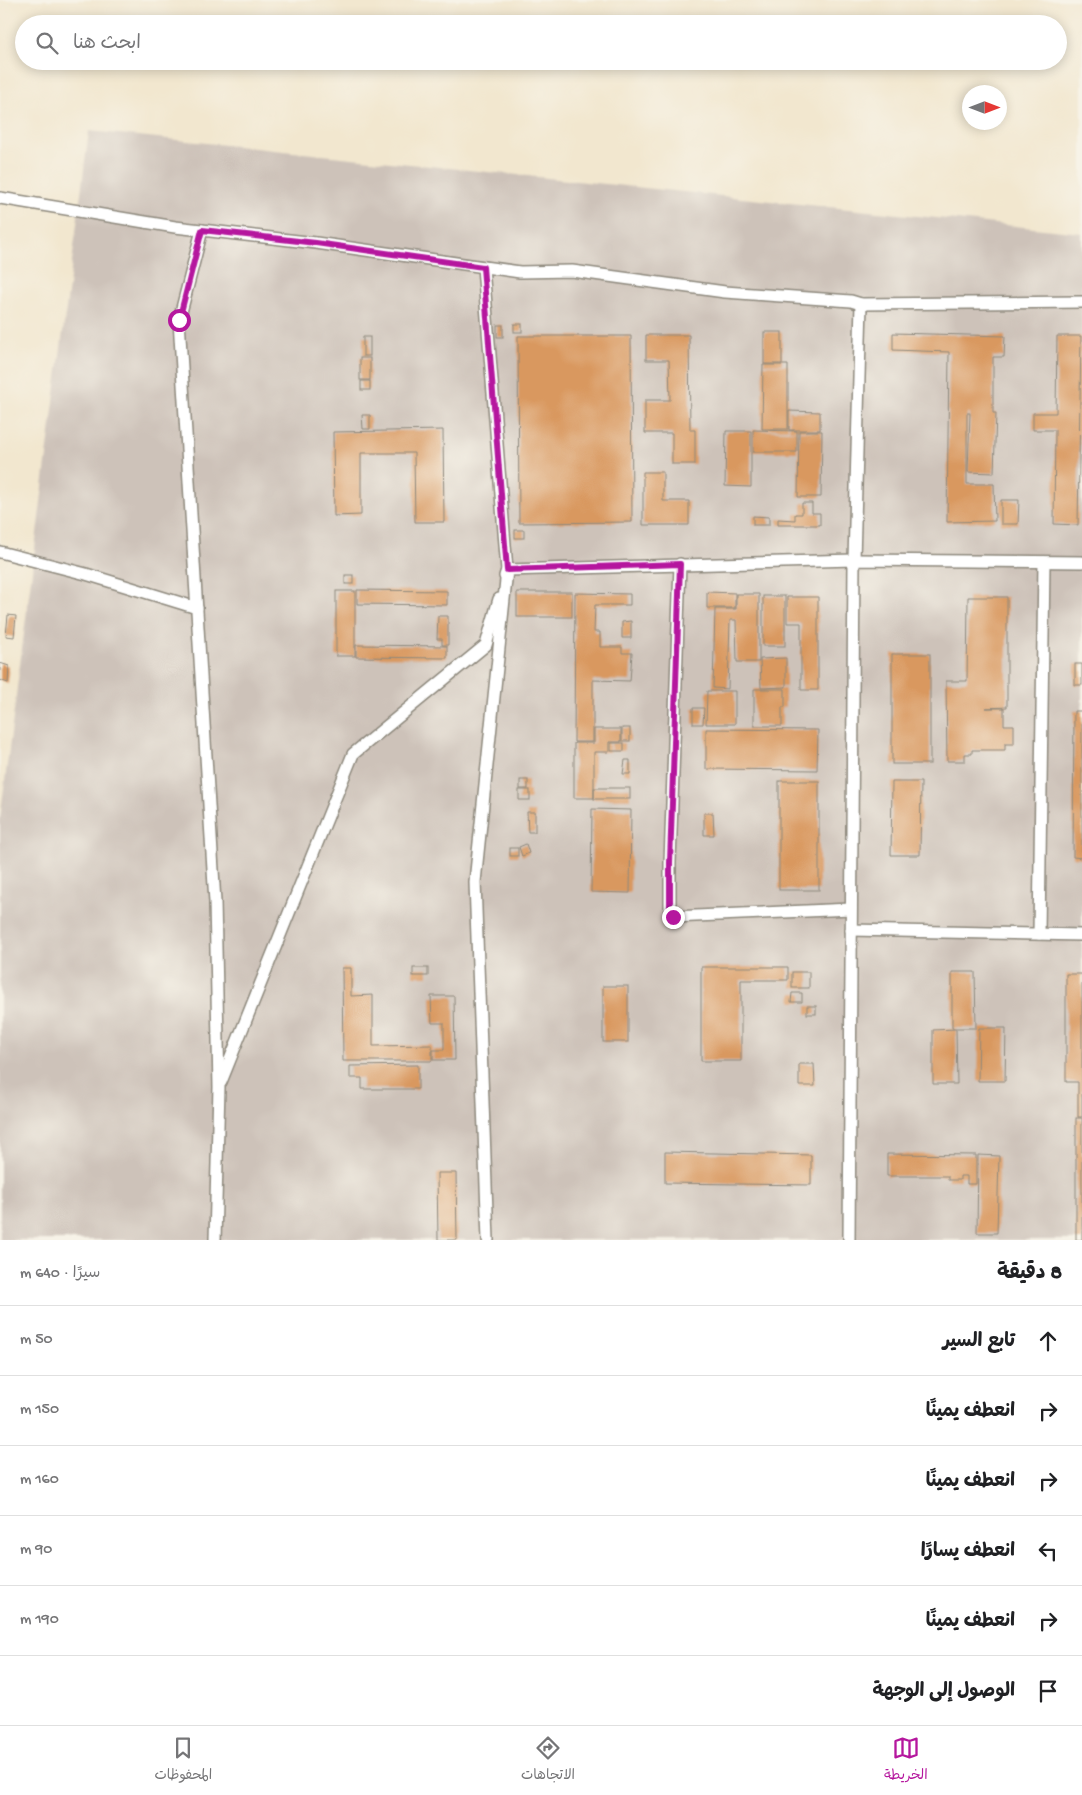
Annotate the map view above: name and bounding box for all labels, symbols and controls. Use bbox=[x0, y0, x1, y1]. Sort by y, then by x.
search box bbox=[15, 15, 1067, 70]
icon: search bbox=[33, 29, 61, 57]
text: ابحث هنا bbox=[73, 33, 141, 56]
north arrow bbox=[962, 85, 1007, 130]
route start bbox=[168, 309, 191, 332]
route end bbox=[662, 906, 685, 929]
text: 8 دقيقة bbox=[997, 1262, 1062, 1287]
text: سيرًا · 640 m bbox=[20, 1265, 100, 1284]
icon: ahead bbox=[1034, 1327, 1062, 1355]
text: 50 m bbox=[20, 1331, 53, 1350]
text: تابع السير bbox=[943, 1331, 1015, 1354]
icon: right bbox=[1034, 1397, 1062, 1425]
text: 150 m bbox=[20, 1401, 59, 1420]
text: انعطف يمينًا bbox=[926, 1401, 1015, 1424]
icon: right bbox=[1034, 1467, 1062, 1495]
text: 160 m bbox=[20, 1471, 59, 1490]
text: انعطف يمينًا bbox=[926, 1471, 1015, 1494]
icon: left bbox=[1034, 1537, 1062, 1565]
text: 90 m bbox=[20, 1541, 52, 1560]
text: انعطف يسارًا bbox=[921, 1541, 1015, 1564]
icon: right bbox=[1034, 1607, 1062, 1635]
text: 190 m bbox=[20, 1611, 59, 1630]
text: انعطف يمينًا bbox=[926, 1611, 1015, 1634]
icon: arrive bbox=[1034, 1677, 1062, 1705]
text: الوصول إلى الوجهة bbox=[872, 1681, 1015, 1704]
tab: المحفوظات bbox=[154, 1734, 212, 1787]
tab: الاتجاهات bbox=[521, 1734, 575, 1787]
tab: الخريطة bbox=[884, 1734, 928, 1787]

